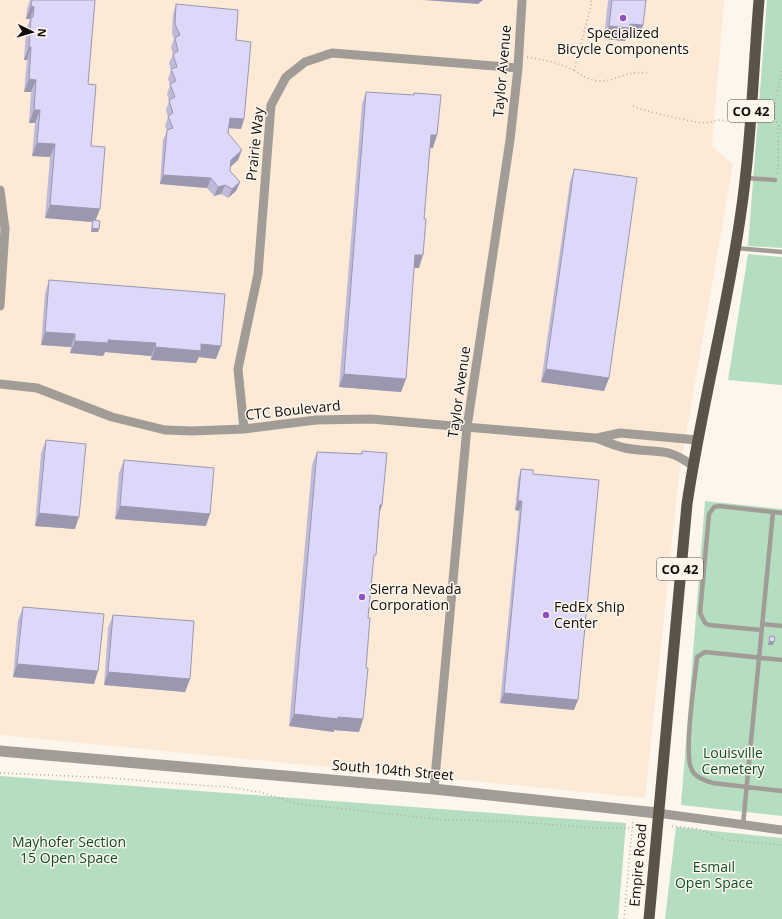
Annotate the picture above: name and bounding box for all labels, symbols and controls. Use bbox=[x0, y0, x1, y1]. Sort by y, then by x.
north arrow bbox=[12, 12, 52, 52]
marker: Specialized Bicycle Components bbox=[618, 13, 628, 23]
place label: Specialized Bicycle Components bbox=[557, 23, 689, 58]
street label: Taylor Avenue bbox=[488, 24, 515, 118]
text: N bbox=[35, 28, 50, 38]
road number: CO 42 bbox=[728, 100, 774, 122]
street label: Prairie Way bbox=[241, 105, 268, 182]
street label: Taylor Avenue bbox=[443, 345, 474, 439]
street label: CTC Boulevard bbox=[244, 395, 341, 424]
road number: CO 42 bbox=[657, 558, 703, 580]
place label: Sierra Nevada Corporation bbox=[370, 579, 461, 614]
marker: Sierra Nevada Corporation bbox=[357, 592, 367, 602]
place label: FedEx Ship Center bbox=[554, 597, 625, 632]
marker: FedEx Ship Center bbox=[541, 610, 551, 620]
park label: Louisville Cemetery bbox=[701, 743, 766, 778]
street label: South 104th Street bbox=[331, 755, 455, 784]
street label: Empire Road bbox=[624, 823, 651, 907]
park label: Mayhofer Section 15 Open Space bbox=[12, 832, 126, 867]
park label: Esmail Open Space bbox=[675, 857, 753, 892]

